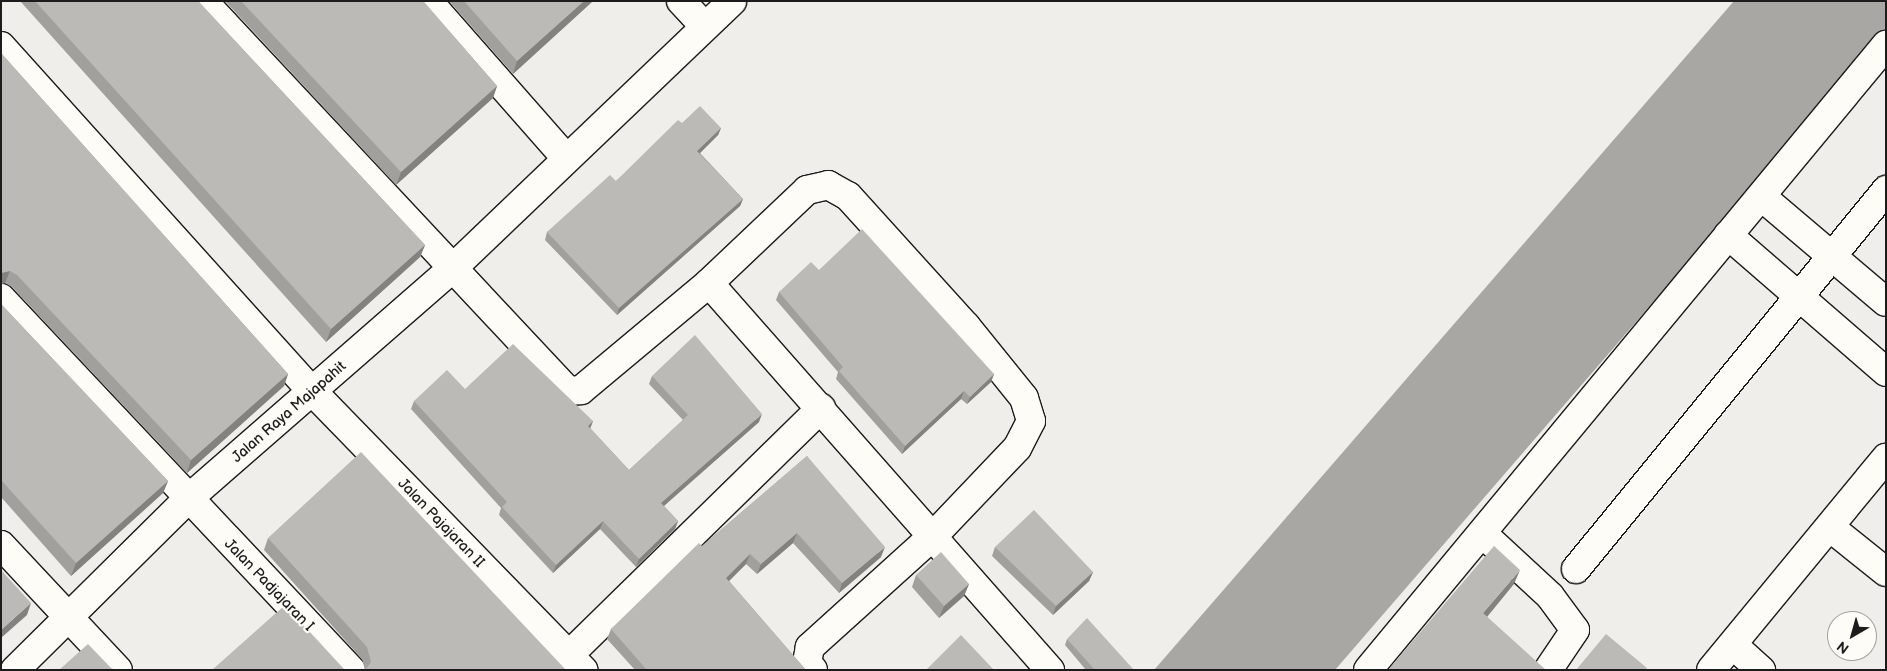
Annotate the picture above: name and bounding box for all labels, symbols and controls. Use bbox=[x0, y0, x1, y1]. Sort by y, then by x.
street label: Jalan Raya Majapahit bbox=[228, 358, 350, 466]
street label: Jalan Pajajaran II bbox=[394, 475, 488, 571]
street label: Jalan Padjajaran I bbox=[220, 535, 318, 635]
north arrow bbox=[1827, 611, 1877, 661]
text: N bbox=[1834, 637, 1852, 657]

